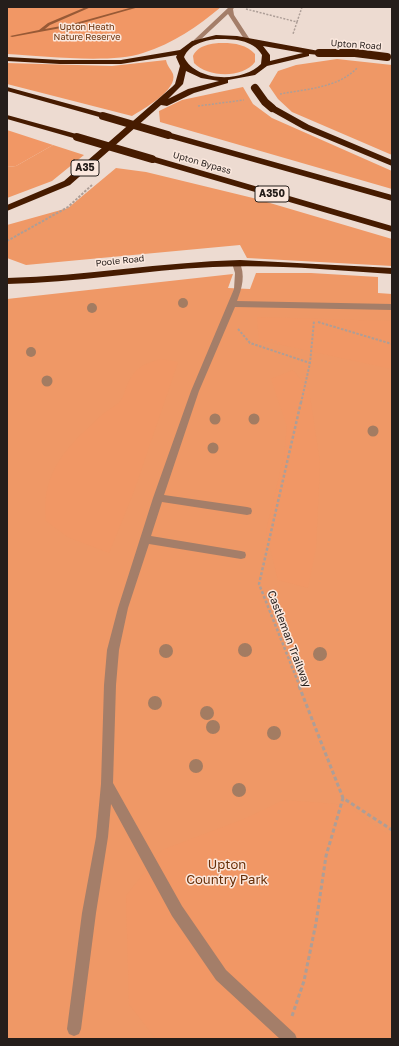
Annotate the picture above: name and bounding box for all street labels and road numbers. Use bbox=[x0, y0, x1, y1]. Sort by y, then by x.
street label: Upton Road bbox=[330, 38, 382, 52]
street label: Upton Bypass bbox=[172, 150, 232, 176]
road number: A35 bbox=[71, 160, 99, 176]
road number: A350 bbox=[255, 186, 289, 202]
street label: Poole Road bbox=[95, 253, 145, 269]
street label: Castleman Trailway bbox=[264, 589, 314, 689]

